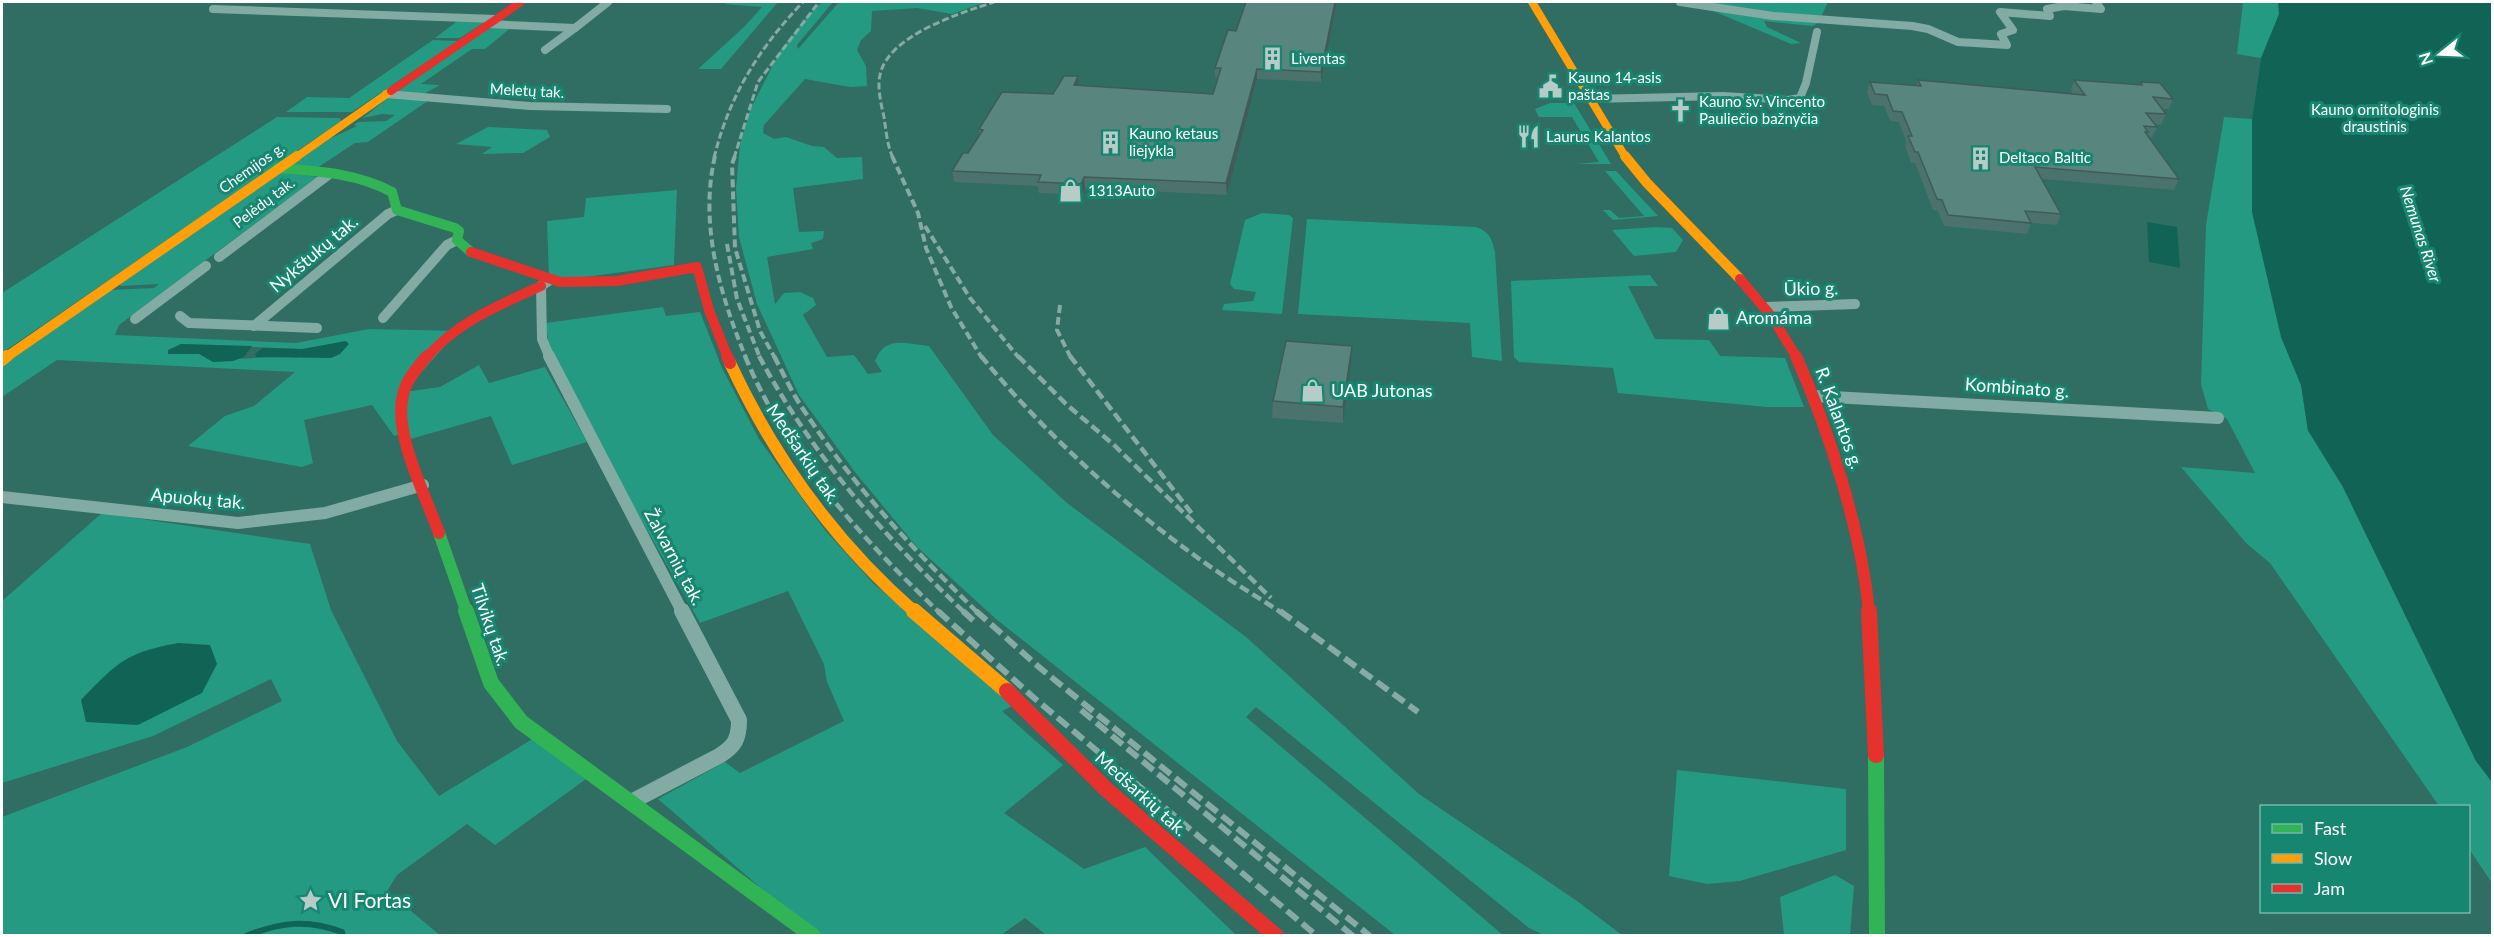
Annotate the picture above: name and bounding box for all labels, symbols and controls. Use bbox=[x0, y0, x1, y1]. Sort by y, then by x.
north arrow bbox=[2410, 24, 2470, 84]
building icon: Liventas bbox=[1260, 46, 1286, 72]
place label: Liventas bbox=[1291, 49, 1345, 67]
text: N bbox=[2414, 50, 2436, 68]
place label: Kauno 14-asis paštas bbox=[1568, 68, 1661, 103]
public building icon: Kauno 14-asis paštas bbox=[1537, 74, 1563, 100]
street label: Meletų tak. bbox=[489, 79, 565, 101]
place label: Kauno šv. Vincento Pauliečio bažnyčia bbox=[1699, 92, 1825, 127]
church icon: Kauno šv. Vincento Pauliečio bažnyčia bbox=[1668, 98, 1694, 124]
park label: Kauno ornitologinis draustinis bbox=[2311, 100, 2439, 135]
place label: Kauno ketaus liejykla bbox=[1129, 124, 1218, 159]
restaurant icon: Laurus Kalantos bbox=[1515, 124, 1541, 150]
place label: Laurus Kalantos bbox=[1546, 127, 1651, 145]
building icon: Kauno ketaus liejykla bbox=[1098, 130, 1124, 156]
street label: Chemijos g. bbox=[215, 138, 288, 196]
building icon: Deltaco Baltic bbox=[1968, 145, 1994, 171]
place label: Deltaco Baltic bbox=[1999, 148, 2091, 166]
street label: Pelėdų tak. bbox=[229, 173, 298, 231]
shop icon: 1313Auto bbox=[1057, 178, 1083, 204]
place label: 1313Auto bbox=[1088, 181, 1155, 199]
water label: Nemunas River bbox=[2397, 183, 2446, 285]
street label: Nykštukų tak. bbox=[265, 210, 362, 297]
street label: Ūkio g. bbox=[1783, 277, 1839, 299]
shop icon: Aromáma bbox=[1705, 305, 1731, 331]
place label: Aromáma bbox=[1736, 306, 1812, 328]
street label: R. Kalantos g. bbox=[1811, 364, 1869, 472]
street label: Kombinato g. bbox=[1964, 372, 2070, 402]
shop icon: UAB Jutonas bbox=[1300, 378, 1326, 404]
place label: UAB Jutonas bbox=[1331, 379, 1433, 401]
street label: Medšarkių tak. bbox=[762, 399, 845, 508]
street label: Apuokų tak. bbox=[150, 483, 246, 513]
street label: Žalvarnių tak. bbox=[640, 504, 710, 609]
street label: Tilvikų tak. bbox=[467, 581, 515, 669]
street label: Medšarkių tak. bbox=[1091, 746, 1192, 840]
legend bbox=[2260, 805, 2470, 913]
text: Fast bbox=[2314, 817, 2347, 839]
text: Slow bbox=[2314, 847, 2352, 869]
text: Jam bbox=[2314, 877, 2345, 899]
place label: VI Fortas bbox=[328, 887, 411, 912]
place icon: VI Fortas bbox=[297, 888, 323, 914]

